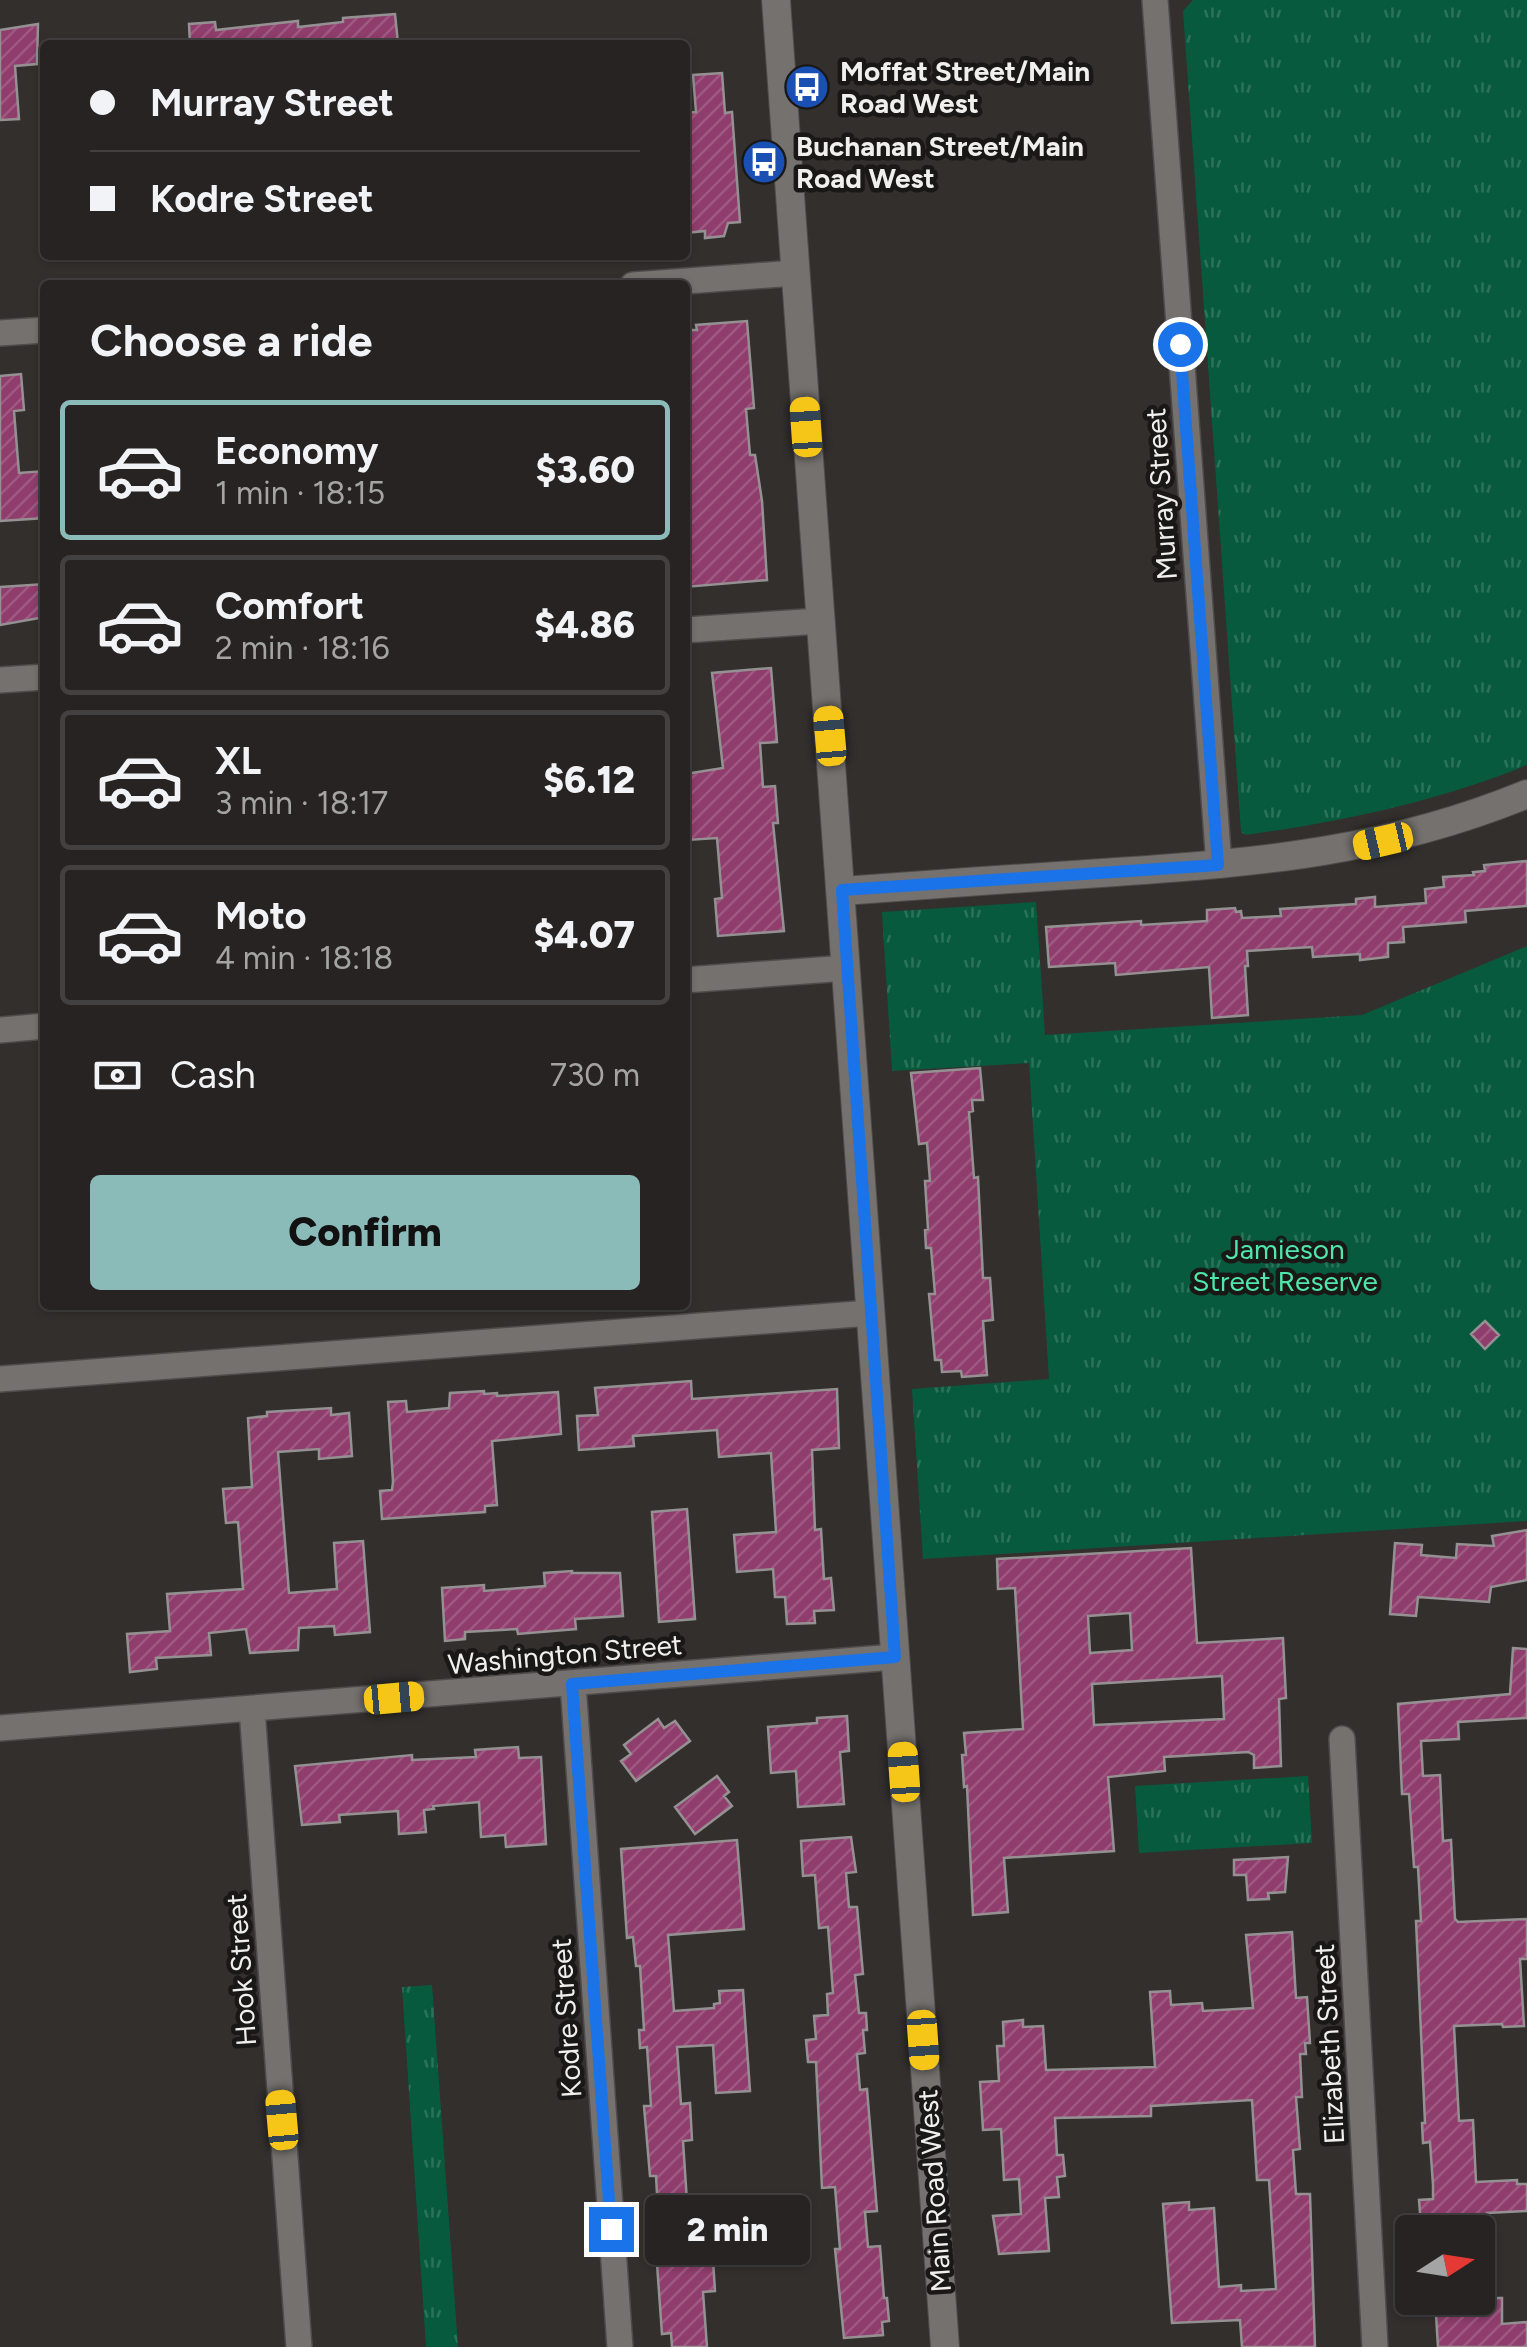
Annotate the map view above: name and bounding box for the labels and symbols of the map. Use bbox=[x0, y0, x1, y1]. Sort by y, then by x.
place label: Moffat Street/Main Road West bbox=[840, 54, 1090, 120]
bus stop icon: Moffat Street/Main Road West bbox=[784, 64, 830, 110]
place label: Buchanan Street/Main Road West bbox=[796, 129, 1084, 195]
bus stop icon: Buchanan Street/Main Road West bbox=[741, 139, 787, 185]
route start bbox=[1158, 322, 1203, 367]
car bbox=[789, 396, 823, 458]
street label: Murray Street bbox=[1138, 407, 1184, 581]
car bbox=[812, 705, 848, 767]
car bbox=[1350, 820, 1416, 862]
park label: Jamieson Street Reserve bbox=[1192, 1232, 1378, 1298]
street label: Washington Street bbox=[446, 1627, 684, 1681]
car bbox=[363, 1680, 425, 1716]
car bbox=[887, 1741, 921, 1803]
street label: Hook Street bbox=[219, 1893, 263, 2047]
street label: Kodre Street bbox=[543, 1937, 589, 2099]
street label: Elizabeth Street bbox=[1307, 1943, 1351, 2145]
car bbox=[906, 2009, 940, 2071]
car bbox=[264, 2089, 300, 2151]
street label: Main Road West bbox=[910, 2089, 958, 2293]
callout: 2 min bbox=[646, 2194, 811, 2264]
route end bbox=[589, 2207, 634, 2252]
north arrow bbox=[1395, 2215, 1495, 2315]

